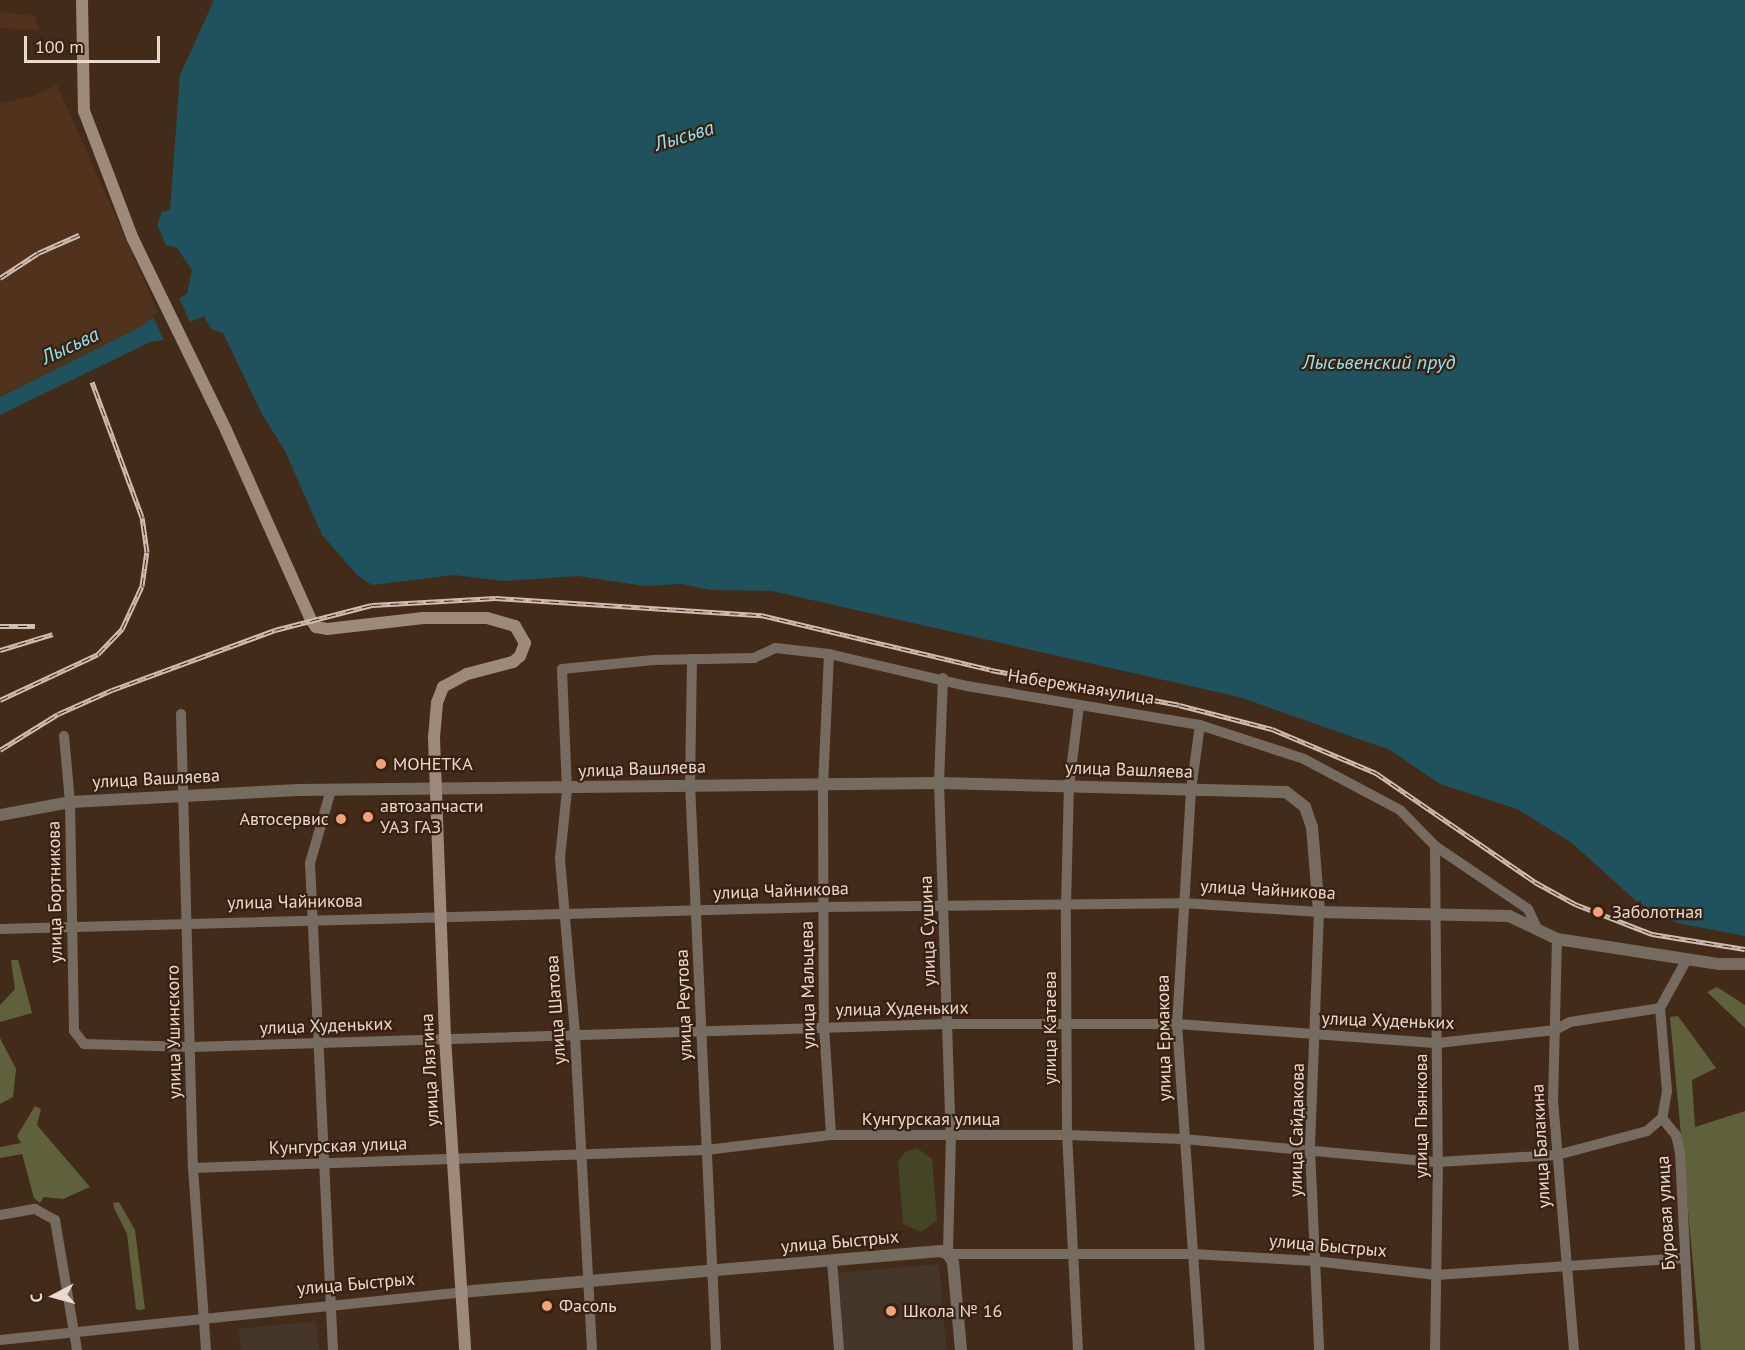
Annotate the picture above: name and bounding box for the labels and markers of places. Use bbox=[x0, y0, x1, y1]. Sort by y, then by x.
place label: МОНЕТКА bbox=[393, 753, 473, 775]
marker: МОНЕТКА bbox=[374, 757, 388, 771]
place label: автозапчасти УАЗ ГАЗ bbox=[380, 796, 483, 838]
place label: Автосервис bbox=[239, 808, 329, 830]
marker: автозапчасти УАЗ ГАЗ bbox=[361, 810, 375, 824]
marker: Автосервис bbox=[334, 812, 348, 826]
place label: Заболотная bbox=[1612, 901, 1703, 923]
marker: Заболотная bbox=[1589, 903, 1607, 921]
place label: Фасоль bbox=[559, 1295, 617, 1317]
marker: Фасоль bbox=[540, 1299, 554, 1313]
place label: Школа № 16 bbox=[903, 1300, 1002, 1322]
marker: Школа № 16 bbox=[884, 1304, 898, 1318]

